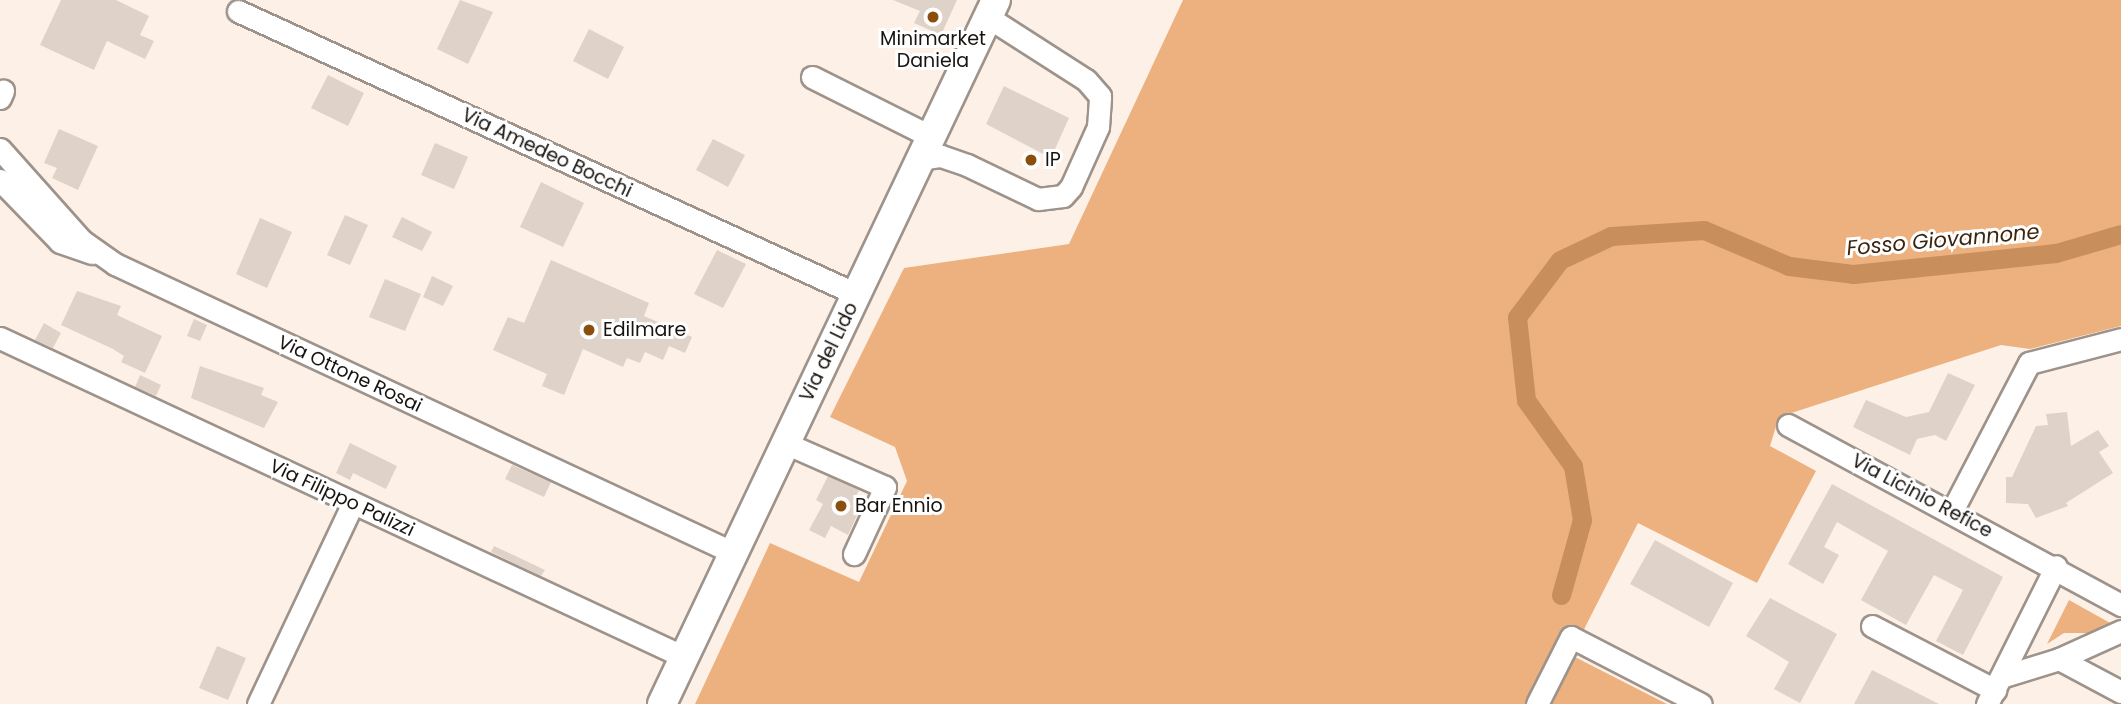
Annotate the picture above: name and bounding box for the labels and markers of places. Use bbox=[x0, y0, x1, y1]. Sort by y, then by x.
marker: Minimarket Daniela bbox=[925, 9, 941, 25]
place label: Minimarket Daniela bbox=[880, 28, 986, 72]
place label: IP bbox=[1045, 149, 1061, 171]
marker: IP bbox=[1023, 152, 1039, 168]
place label: Edilmare bbox=[603, 319, 686, 341]
marker: Edilmare bbox=[581, 322, 597, 338]
place label: Bar Ennio bbox=[855, 495, 943, 517]
marker: Bar Ennio bbox=[833, 498, 849, 514]

